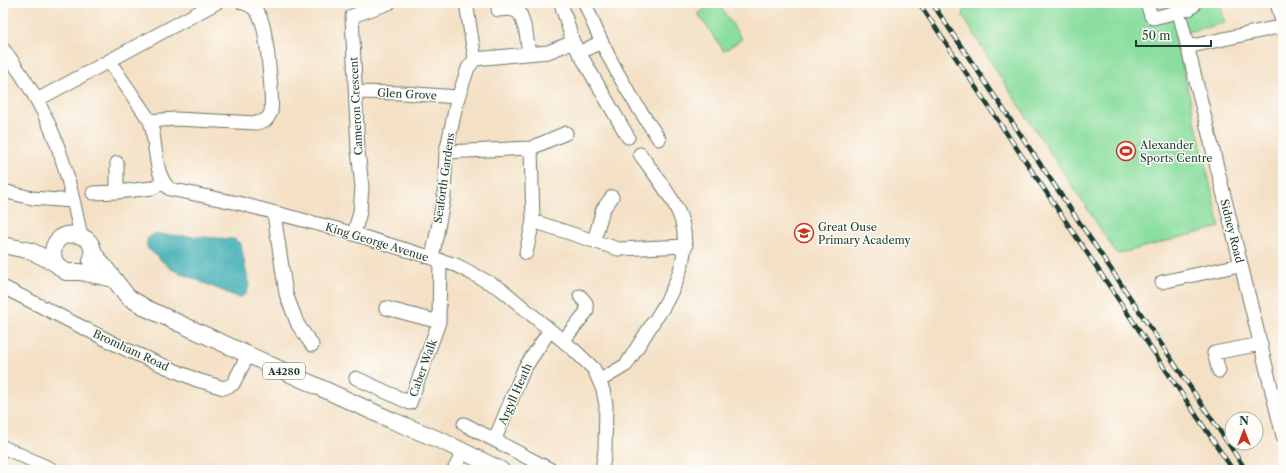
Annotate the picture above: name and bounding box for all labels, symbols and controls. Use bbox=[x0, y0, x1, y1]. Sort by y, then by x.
scale bar bbox=[1136, 22, 1211, 48]
text: 50 m bbox=[1142, 28, 1171, 43]
street label: Cameron Crescent bbox=[346, 56, 366, 155]
street label: Glen Grove bbox=[377, 85, 437, 103]
street label: Seaforth Gardens bbox=[431, 132, 457, 224]
place label: Alexander Sports Centre bbox=[1139, 138, 1212, 165]
sports icon: Alexander Sports Centre bbox=[1115, 140, 1137, 162]
street label: Sidney Road bbox=[1217, 198, 1247, 265]
street label: King George Avenue bbox=[324, 220, 430, 264]
place label: Great Ouse Primary Academy bbox=[818, 220, 912, 247]
school or university icon: Great Ouse Primary Academy bbox=[793, 222, 815, 244]
street label: Bromham Road bbox=[91, 326, 171, 374]
street label: Caber Walk bbox=[406, 337, 440, 399]
street label: Argyll Heath bbox=[495, 361, 535, 428]
road number: A4280 bbox=[263, 363, 305, 379]
north arrow bbox=[1224, 411, 1264, 451]
text: N bbox=[1239, 414, 1249, 428]

